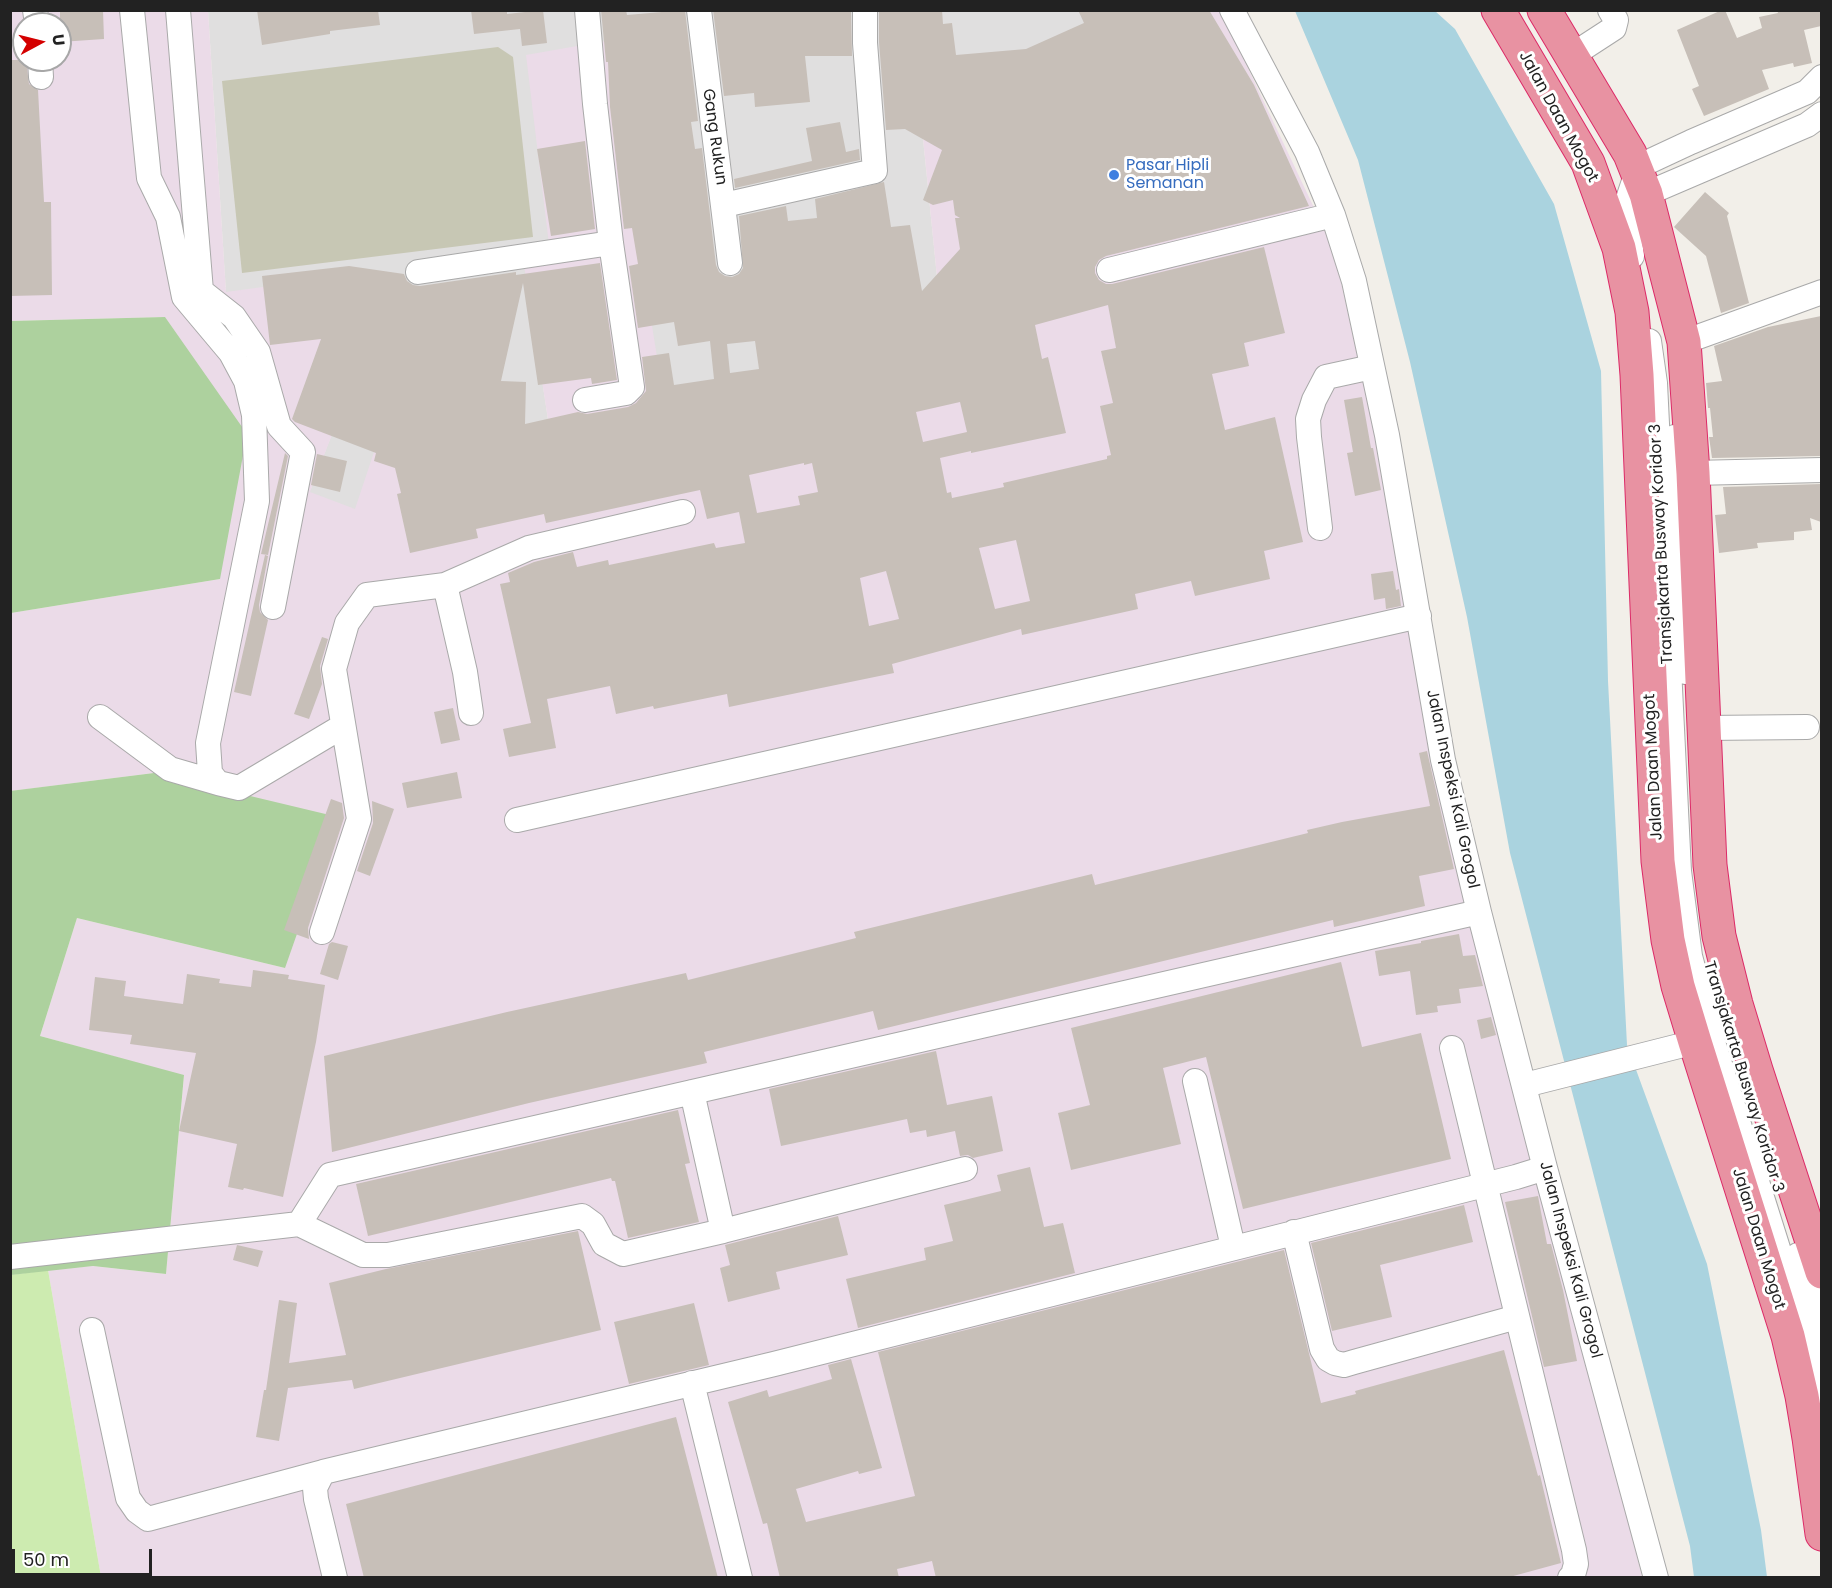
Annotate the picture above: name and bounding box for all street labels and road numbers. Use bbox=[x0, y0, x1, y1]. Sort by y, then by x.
street label: Jalan Daan Mogot bbox=[1514, 48, 1602, 186]
street label: Gang Rukun bbox=[698, 87, 730, 187]
street label: Transjakarta Busway Koridor 3 bbox=[1646, 423, 1678, 665]
street label: Jalan Inspeksi Kali Grogol bbox=[1422, 688, 1482, 890]
street label: Jalan Daan Mogot bbox=[1641, 693, 1667, 841]
street label: Transjakarta Busway Koridor 3 bbox=[1699, 959, 1787, 1195]
street label: Jalan Inspeksi Kali Grogol bbox=[1534, 1160, 1606, 1360]
street label: Jalan Daan Mogot bbox=[1727, 1166, 1789, 1312]

